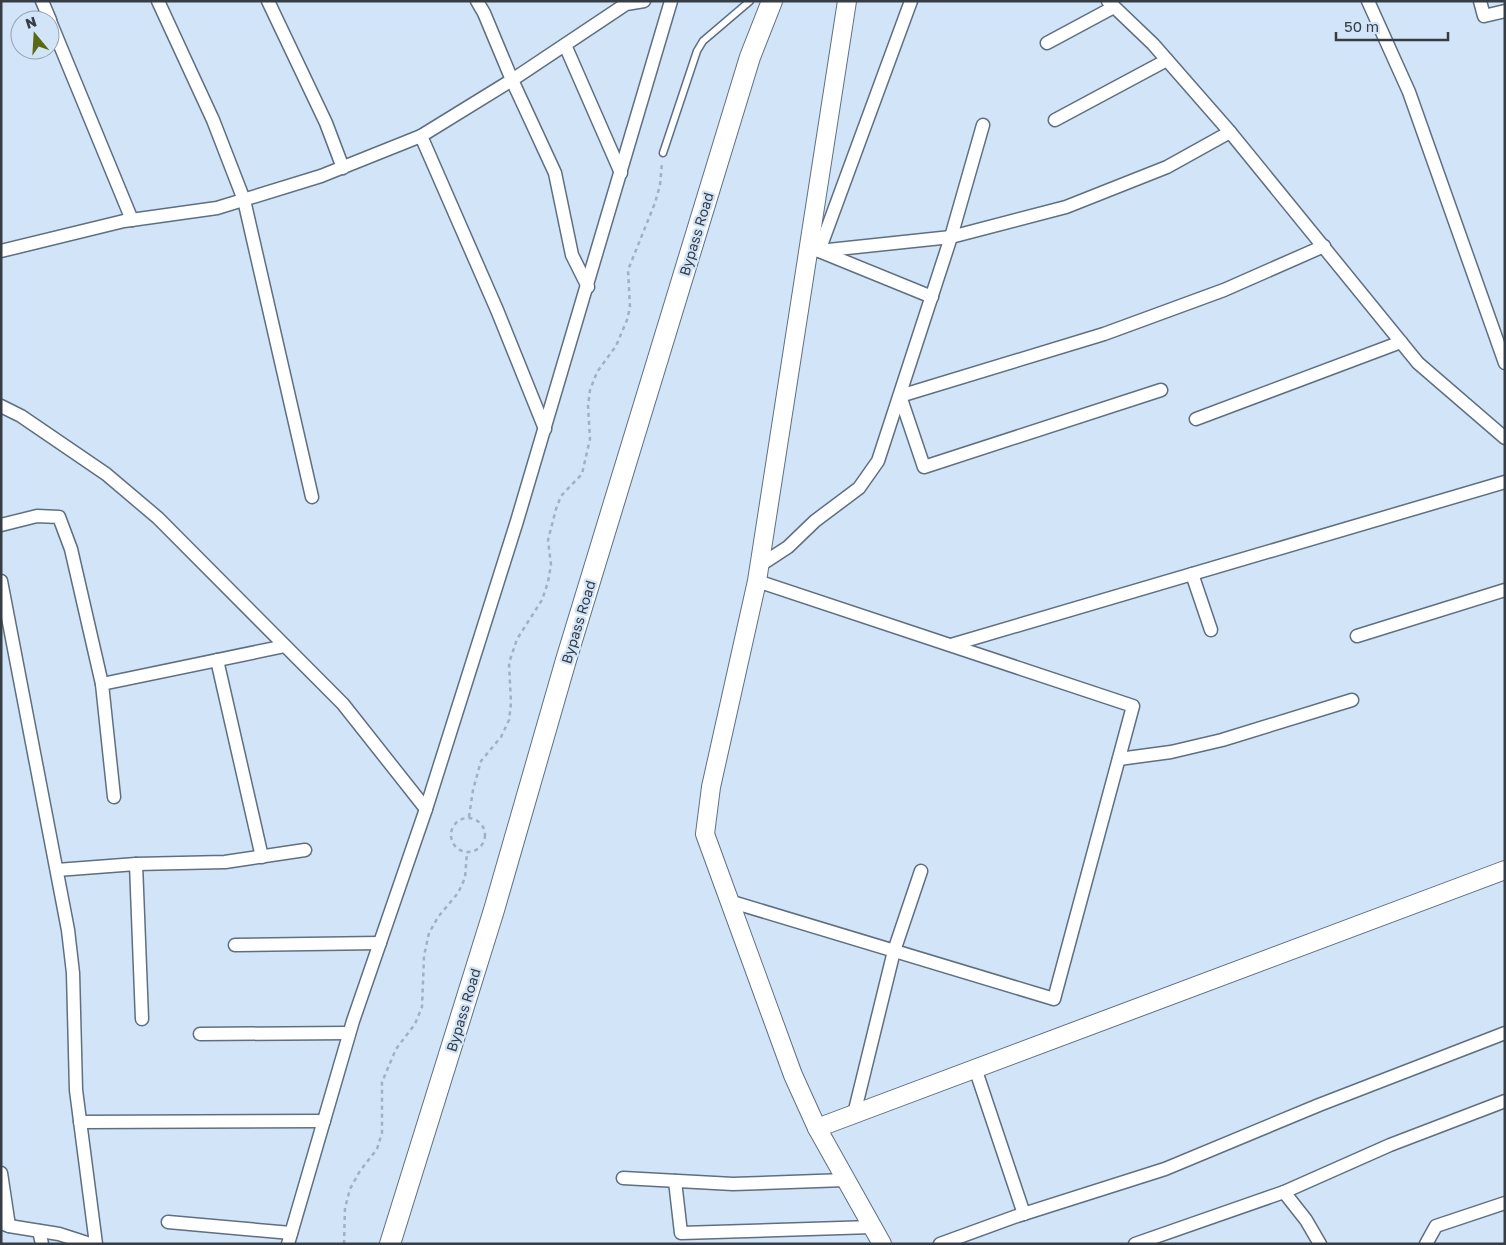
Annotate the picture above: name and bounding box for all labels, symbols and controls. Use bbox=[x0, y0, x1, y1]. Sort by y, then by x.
north arrow bbox=[10, 10, 60, 60]
scale bar bbox=[1336, 10, 1448, 42]
text: N bbox=[23, 12, 39, 32]
text: 50 m bbox=[1344, 17, 1379, 35]
street label: Bypass Road bbox=[675, 190, 717, 278]
street label: Bypass Road bbox=[557, 578, 599, 666]
street label: Bypass Road bbox=[442, 966, 484, 1054]

